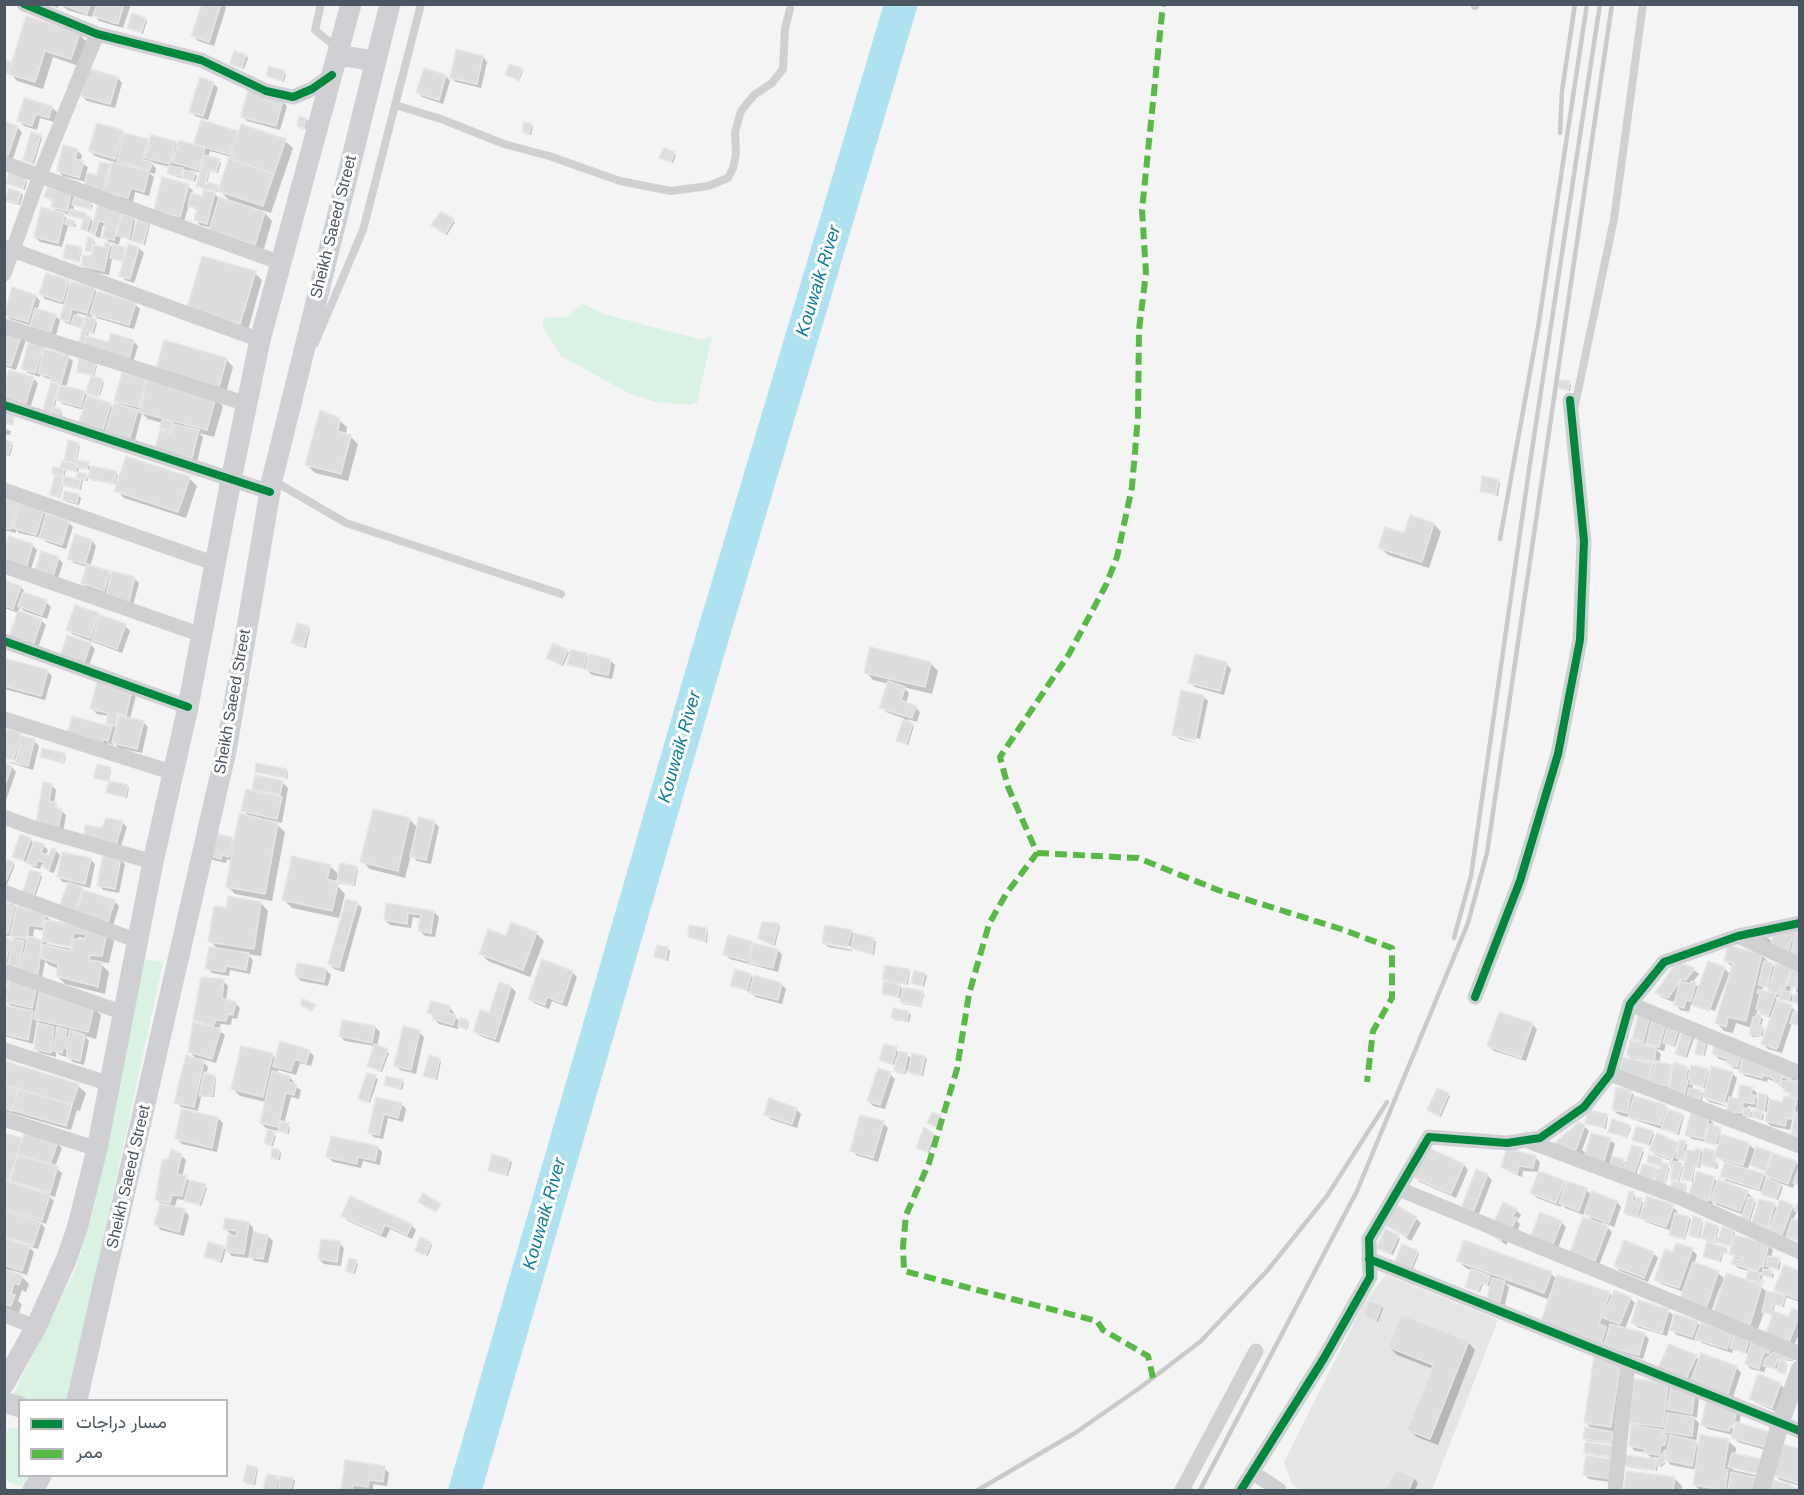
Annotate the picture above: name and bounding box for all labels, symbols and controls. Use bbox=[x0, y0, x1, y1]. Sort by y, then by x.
street label: Sheikh Saeed Street bbox=[307, 153, 361, 301]
water label: Kouwaik River bbox=[792, 223, 846, 339]
street label: Sheikh Saeed Street bbox=[211, 628, 255, 776]
water label: Kouwaik River bbox=[654, 689, 706, 805]
street label: Sheikh Saeed Street bbox=[103, 1103, 155, 1251]
water label: Kouwaik River bbox=[519, 1156, 571, 1272]
legend bbox=[18, 1399, 228, 1477]
text: مسار دراجات bbox=[76, 1412, 167, 1432]
text: ممر bbox=[76, 1442, 103, 1462]

